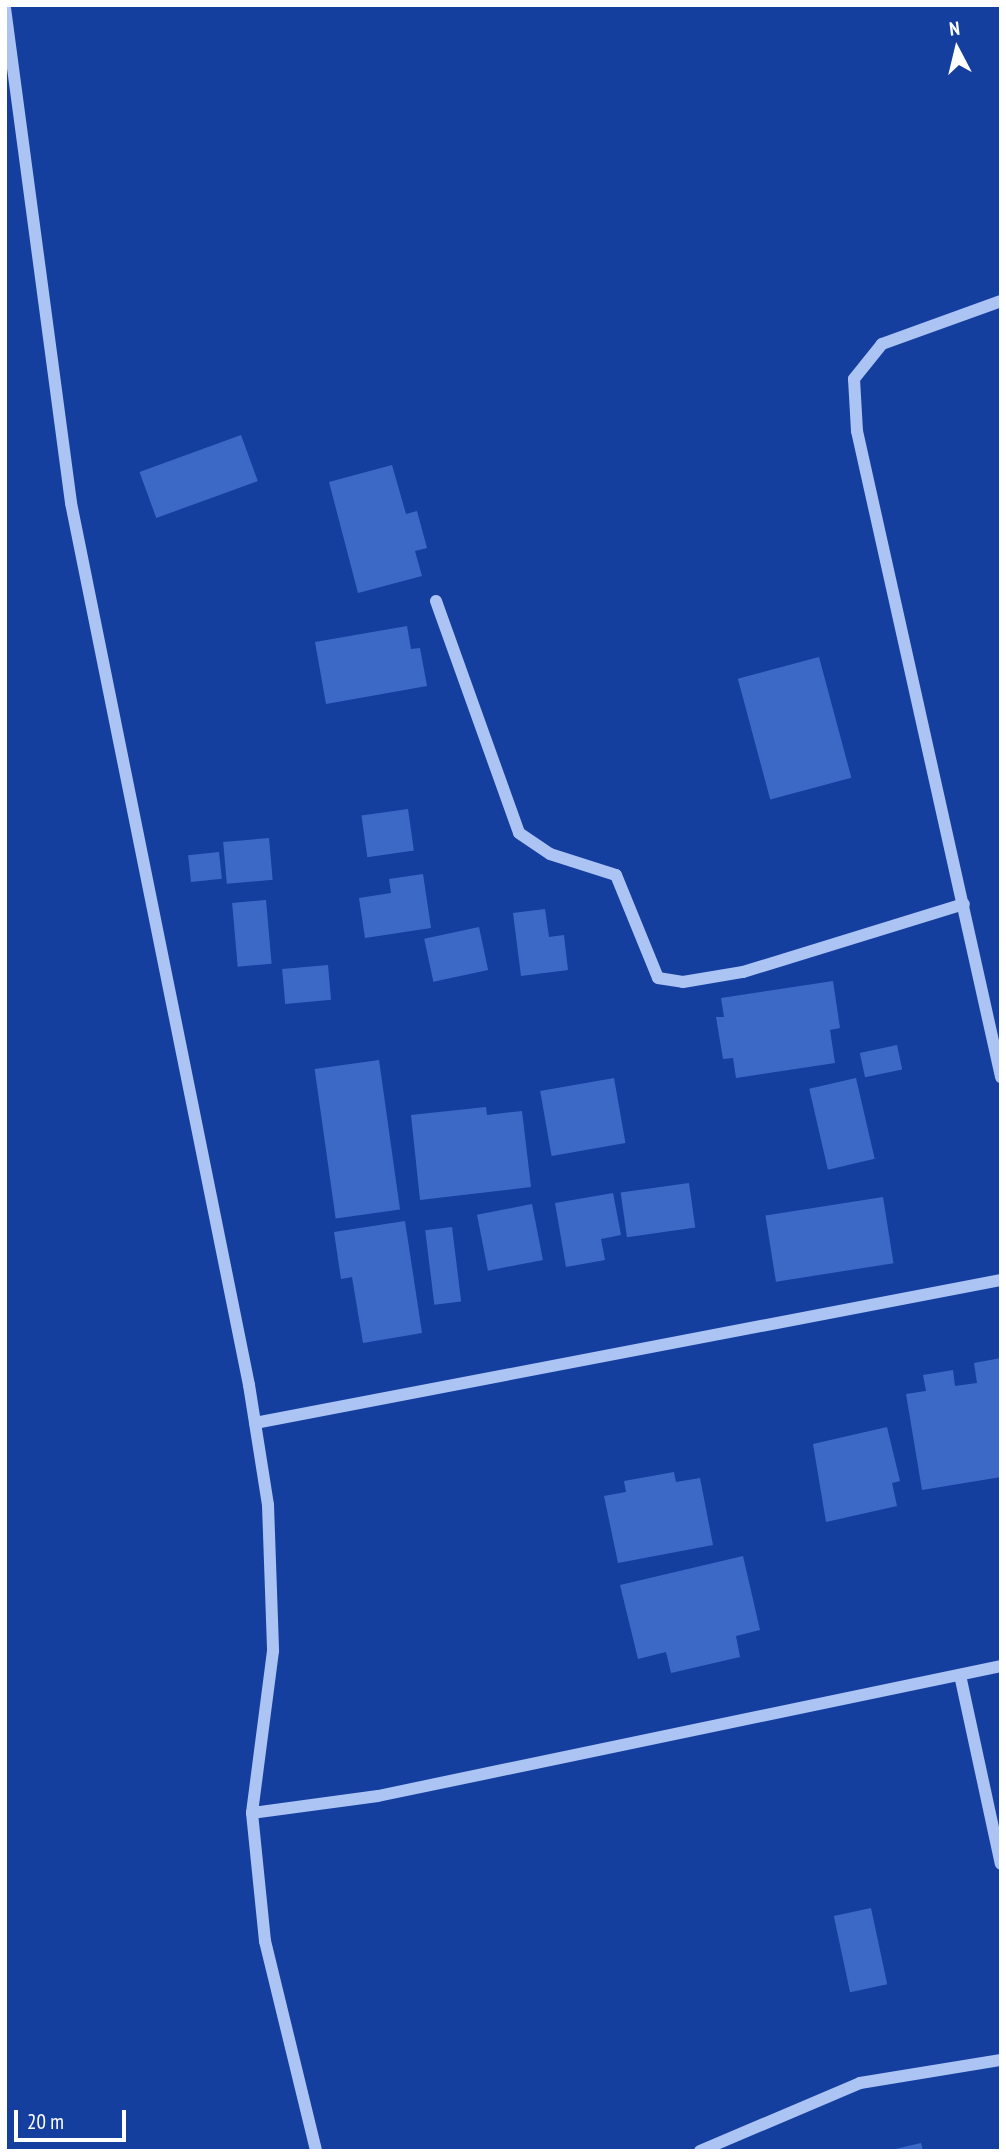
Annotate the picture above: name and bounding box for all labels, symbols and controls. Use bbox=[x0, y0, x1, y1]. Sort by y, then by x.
north arrow bbox=[922, 14, 992, 84]
text: N bbox=[948, 16, 961, 41]
scale bar bbox=[18, 2096, 130, 2140]
text: 20 m bbox=[27, 2108, 64, 2135]

